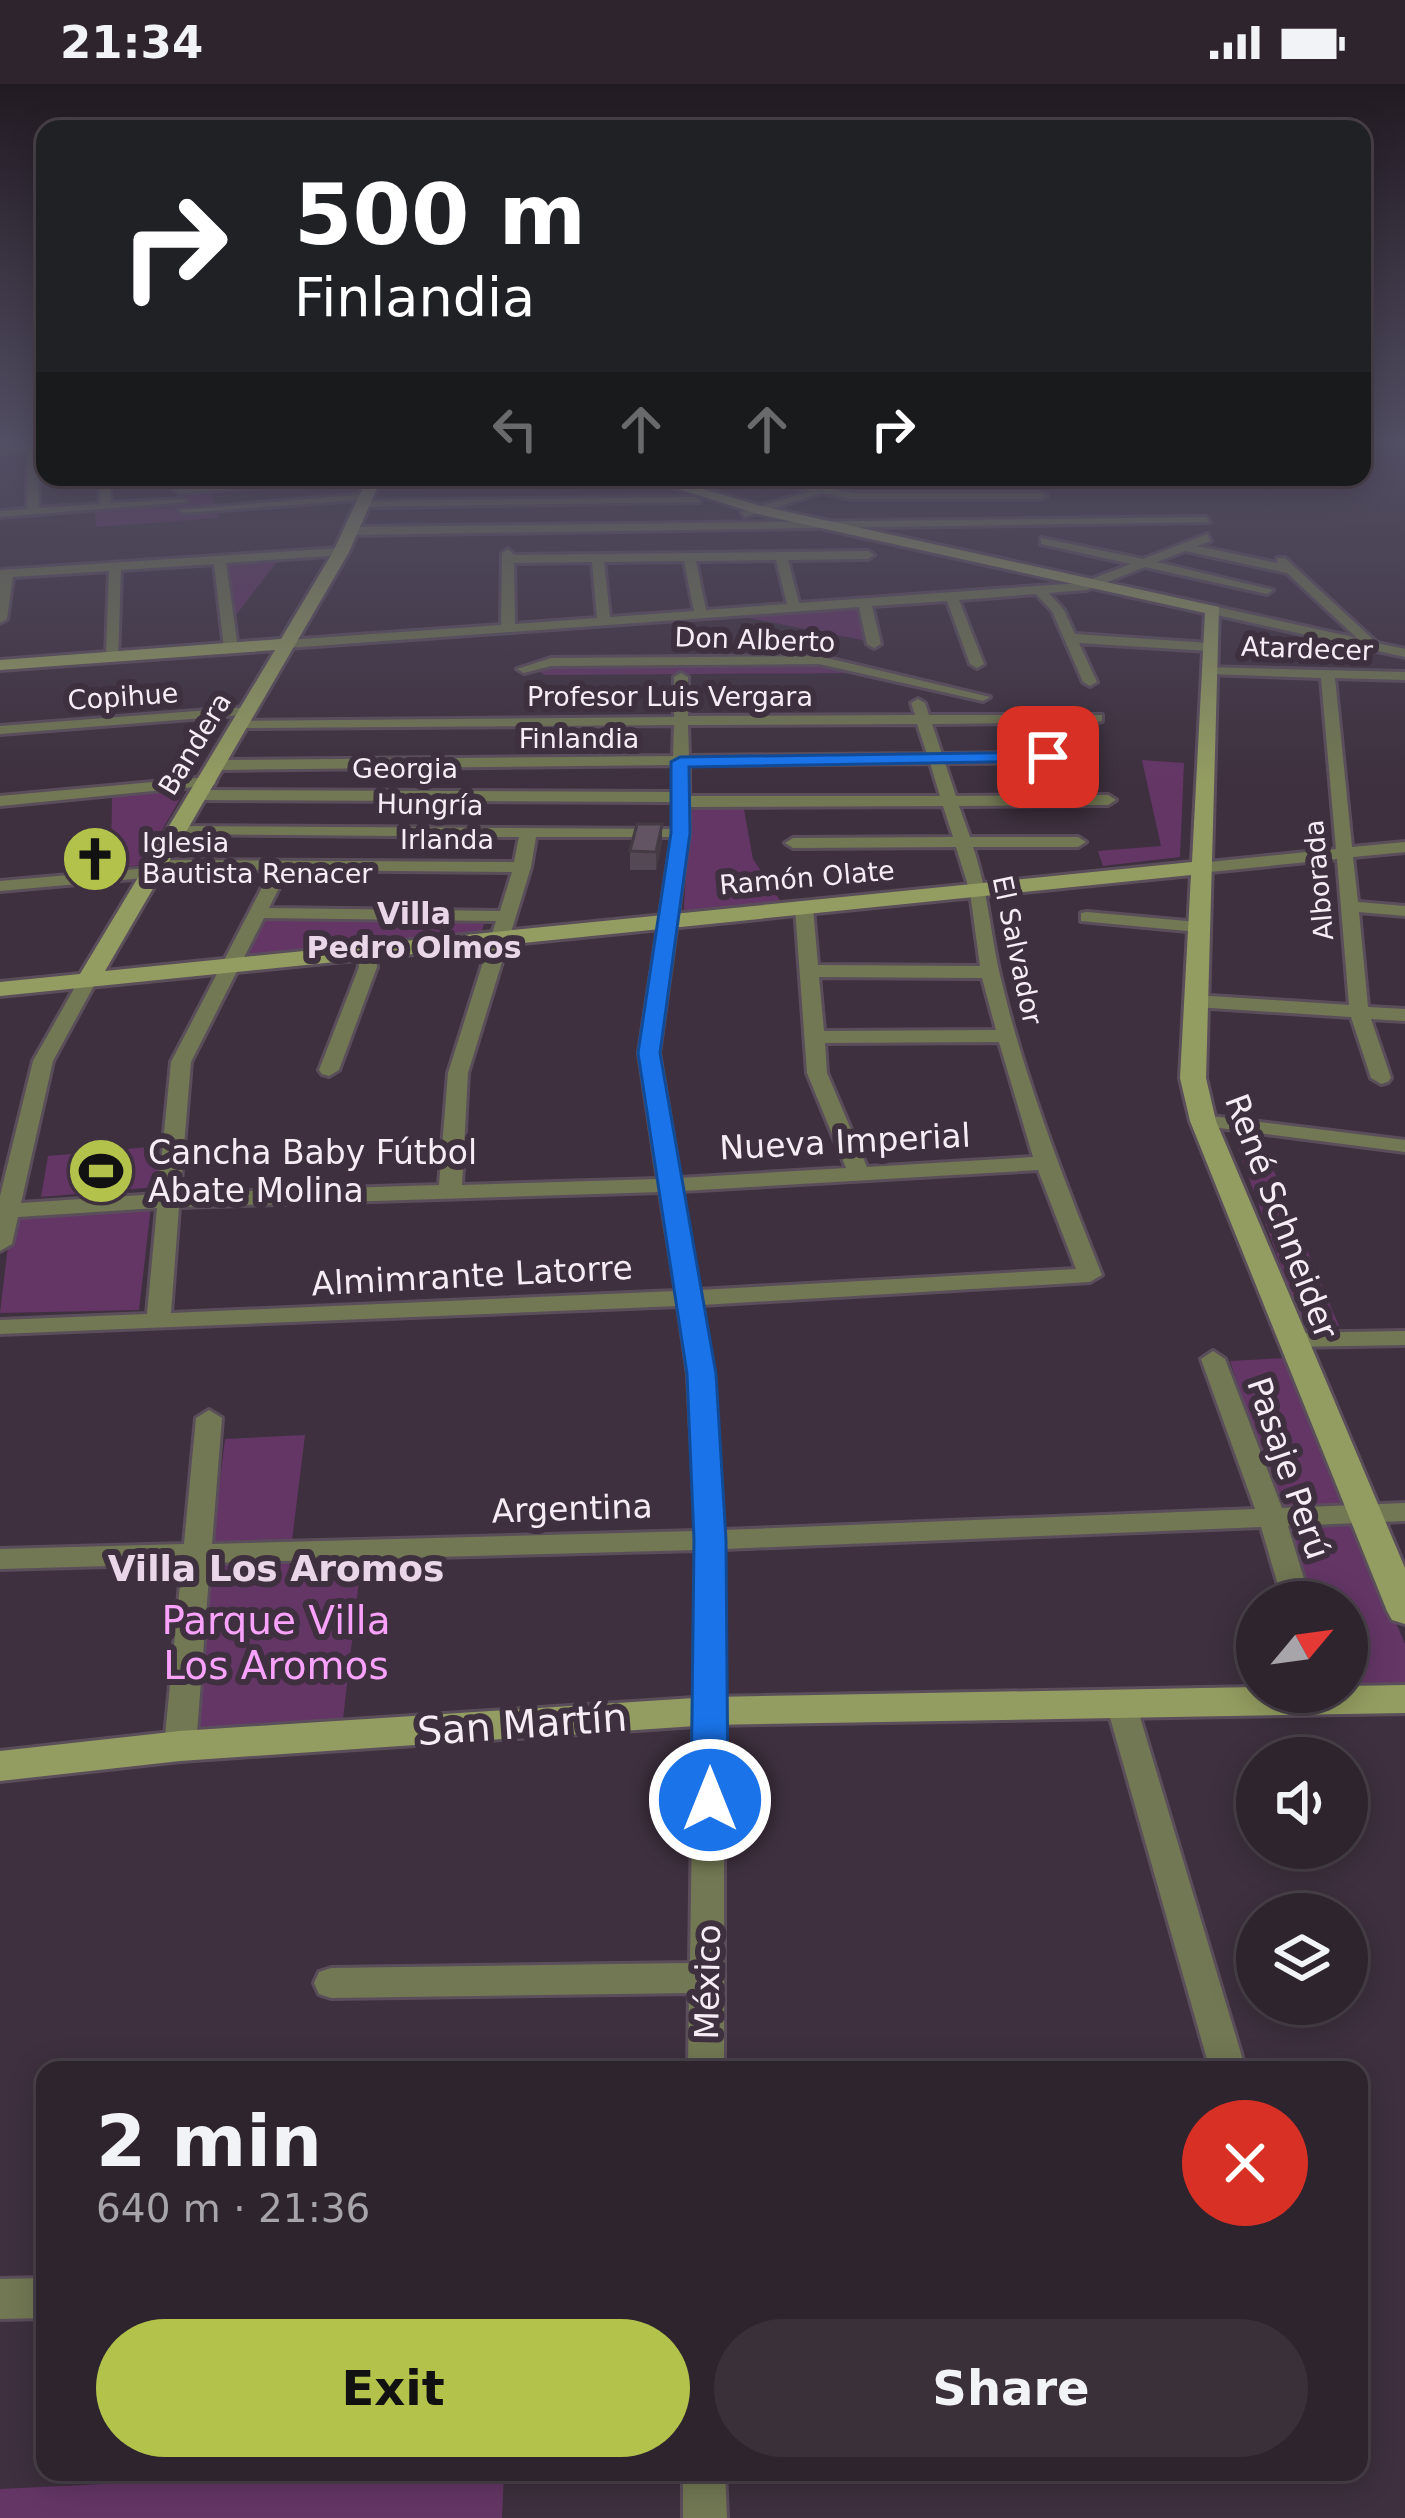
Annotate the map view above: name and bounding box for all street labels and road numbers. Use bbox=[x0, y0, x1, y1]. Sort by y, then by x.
street label: Don Alberto bbox=[674, 621, 836, 658]
street label: Atardecer bbox=[1240, 631, 1374, 666]
street label: Copihue bbox=[67, 677, 179, 716]
street label: Profesor Luis Vergara bbox=[527, 681, 813, 712]
street label: Bandera bbox=[152, 687, 237, 800]
street label: Finlandia bbox=[519, 723, 639, 754]
street label: Georgia bbox=[352, 753, 458, 784]
street label: Hungría bbox=[376, 788, 484, 821]
street label: Alborada bbox=[1298, 818, 1339, 942]
street label: Irlanda bbox=[400, 824, 494, 855]
street label: Ramón Olate bbox=[718, 854, 896, 901]
street label: El Salvador bbox=[987, 873, 1049, 1028]
street label: René Schneider bbox=[1217, 1088, 1346, 1344]
street label: Nueva Imperial bbox=[718, 1115, 972, 1168]
street label: Almimrante Latorre bbox=[310, 1248, 634, 1303]
street label: Pasaje Perú bbox=[1239, 1372, 1338, 1564]
street label: Argentina bbox=[491, 1486, 653, 1531]
street label: San Martín bbox=[416, 1695, 628, 1754]
street label: México bbox=[687, 1924, 728, 2040]

